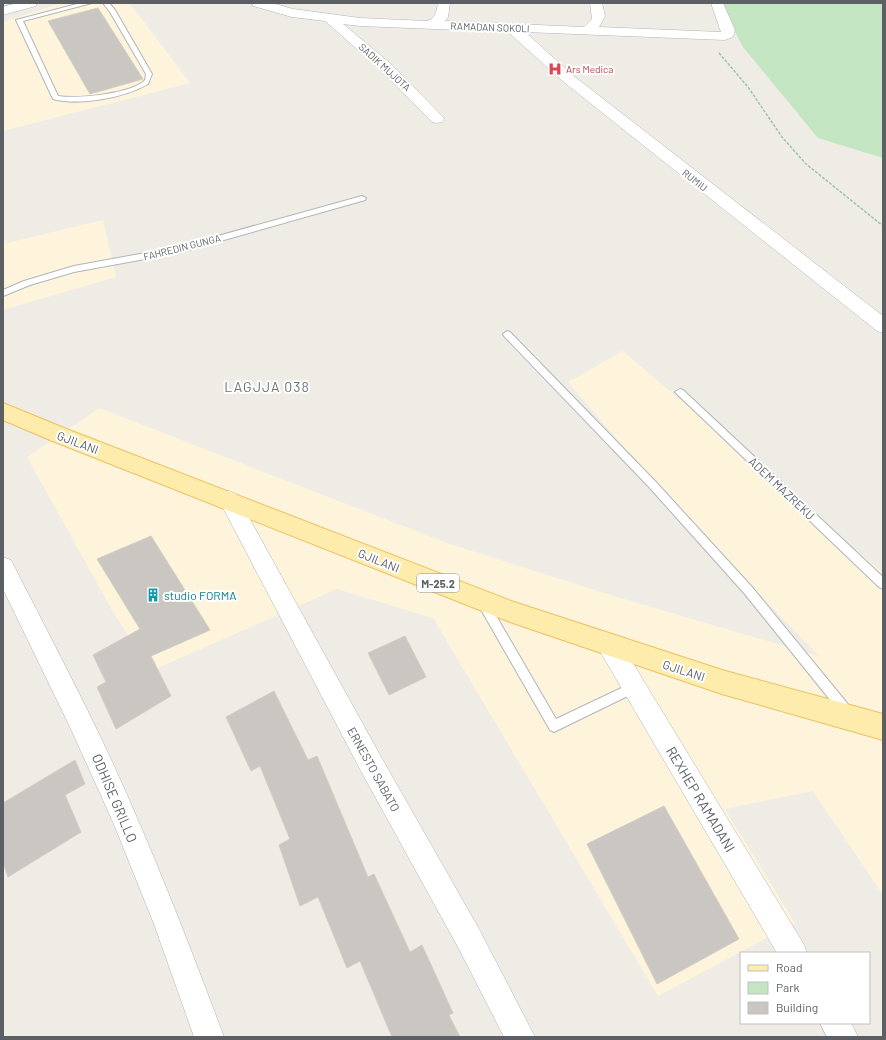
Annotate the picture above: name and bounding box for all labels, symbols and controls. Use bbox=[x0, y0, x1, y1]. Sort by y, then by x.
street label: RAMADAN SOKOLI bbox=[450, 20, 530, 34]
street label: SADIK MUJOTA bbox=[357, 41, 413, 93]
hospital icon: Ars Medica bbox=[547, 61, 563, 77]
place label: Ars Medica bbox=[566, 63, 613, 75]
street label: RUMIU bbox=[680, 166, 710, 194]
street label: FAHREDIN GUNGA bbox=[142, 232, 222, 262]
district label: LAGJJA 038 bbox=[224, 378, 310, 395]
street label: GJILANI bbox=[55, 428, 101, 456]
street label: ADEM MAZREKU bbox=[746, 454, 818, 522]
street label: GJILANI bbox=[356, 545, 402, 575]
road number: M-25.2 bbox=[417, 574, 459, 592]
building icon: studio FORMA bbox=[145, 587, 161, 603]
place label: studio FORMA bbox=[164, 588, 237, 602]
street label: GJILANI bbox=[661, 657, 707, 683]
street label: ERNESTO SABATO bbox=[345, 724, 403, 814]
street label: REXHEP RAMADANI bbox=[663, 743, 739, 855]
street label: ODHISE GRILLO bbox=[89, 751, 141, 845]
legend bbox=[740, 952, 870, 1024]
text: Road bbox=[776, 960, 803, 974]
text: Park bbox=[776, 980, 800, 994]
text: Building bbox=[776, 1000, 818, 1014]

